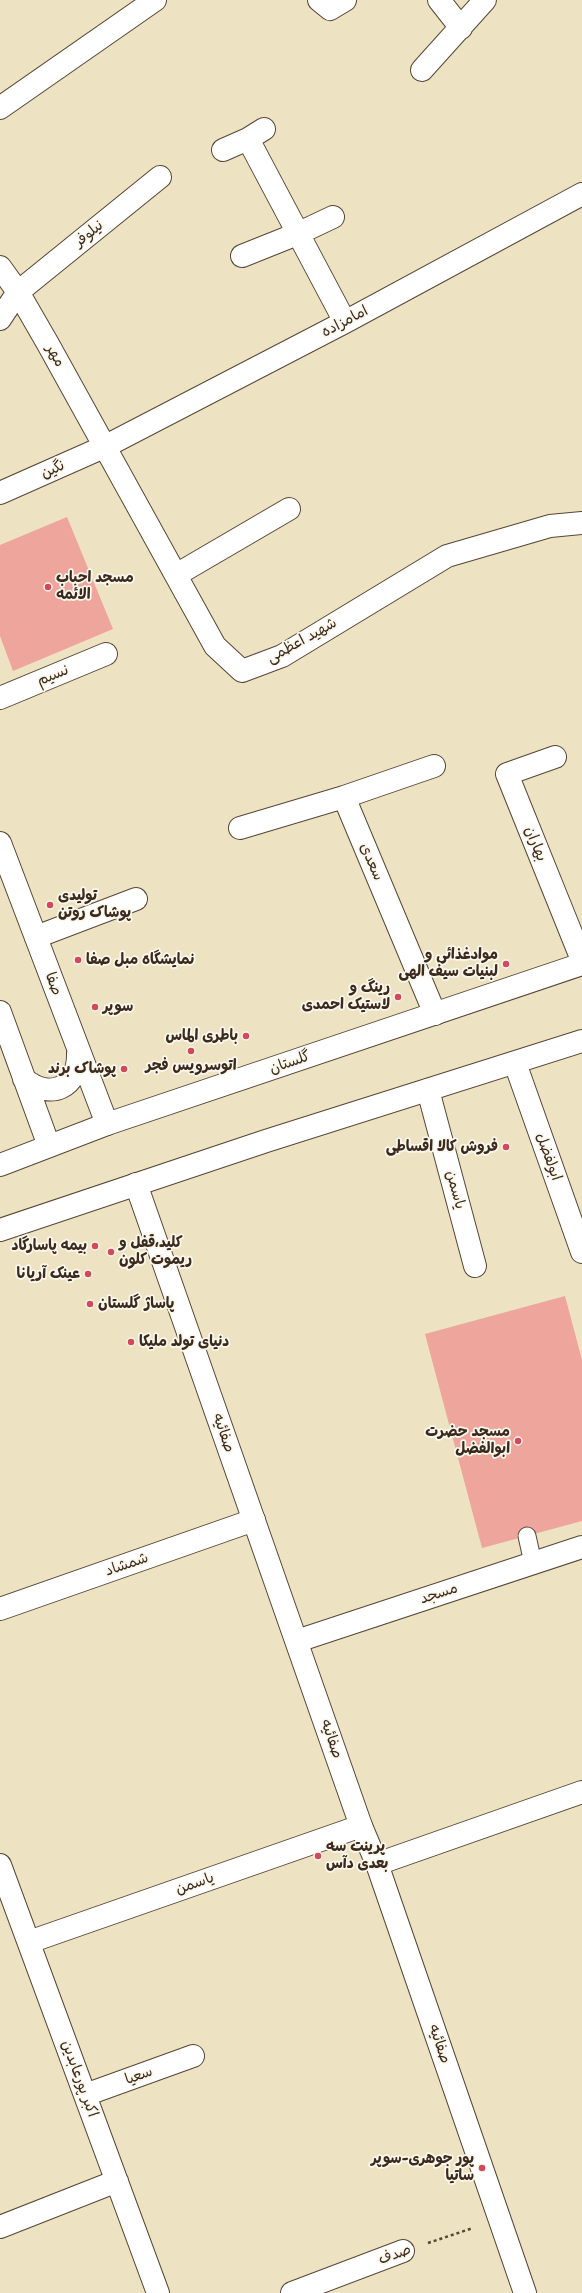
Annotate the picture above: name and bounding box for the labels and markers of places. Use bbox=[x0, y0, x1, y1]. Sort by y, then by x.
place label: مسجد احباب الائمه bbox=[56, 569, 134, 604]
marker: مسجد احباب الائمه bbox=[43, 582, 53, 592]
place label: تولیدی پوشاک روتن bbox=[58, 887, 131, 922]
marker: تولیدی پوشاک روتن bbox=[45, 900, 55, 910]
place label: موادغذائی و لبنیات سیف الهی bbox=[398, 946, 498, 981]
place label: نمایشگاه مبل صفا bbox=[86, 951, 194, 969]
marker: نمایشگاه مبل صفا bbox=[73, 955, 83, 965]
marker: موادغذائی و لبنیات سیف الهی bbox=[501, 959, 511, 969]
place label: رینگ و لاستیک احمدی bbox=[302, 979, 390, 1014]
marker: رینگ و لاستیک احمدی bbox=[393, 992, 403, 1002]
place label: سوپر bbox=[103, 998, 133, 1016]
marker: سوپر bbox=[90, 1002, 100, 1012]
place label: باطری الماس bbox=[166, 1027, 238, 1045]
marker: باطری الماس bbox=[241, 1031, 251, 1041]
marker: اتوسرویس فجر bbox=[186, 1046, 196, 1056]
place label: اتوسرویس فجر bbox=[146, 1057, 236, 1075]
place label: پوشاک برند bbox=[48, 1060, 116, 1078]
marker: پوشاک برند bbox=[119, 1064, 129, 1074]
place label: فروش کالا اقساطی bbox=[386, 1138, 498, 1156]
marker: فروش کالا اقساطی bbox=[501, 1142, 511, 1152]
place label: کلید،قفل و ریموت کلون bbox=[119, 1234, 192, 1269]
place label: بیمه پاسارگاد bbox=[12, 1237, 87, 1255]
marker: بیمه پاسارگاد bbox=[90, 1241, 100, 1251]
marker: کلید،قفل و ریموت کلون bbox=[106, 1247, 116, 1257]
place label: عینک آریانا bbox=[16, 1265, 80, 1283]
marker: عینک آریانا bbox=[83, 1269, 93, 1279]
place label: پاساژ گلستان bbox=[98, 1295, 174, 1313]
marker: پاساژ گلستان bbox=[85, 1299, 95, 1309]
place label: دنیای تولد ملیکا bbox=[139, 1333, 229, 1351]
marker: دنیای تولد ملیکا bbox=[126, 1337, 136, 1347]
place label: مسجد حضرت ابوالفضل bbox=[425, 1423, 510, 1458]
marker: مسجد حضرت ابوالفضل bbox=[513, 1436, 523, 1446]
place label: پرینت سه بعدی دآس bbox=[326, 1838, 388, 1873]
marker: پرینت سه بعدی دآس bbox=[313, 1851, 323, 1861]
place label: پور جوهری-سوپر ساتیا bbox=[371, 2150, 474, 2185]
marker: پور جوهری-سوپر ساتیا bbox=[477, 2163, 487, 2173]

